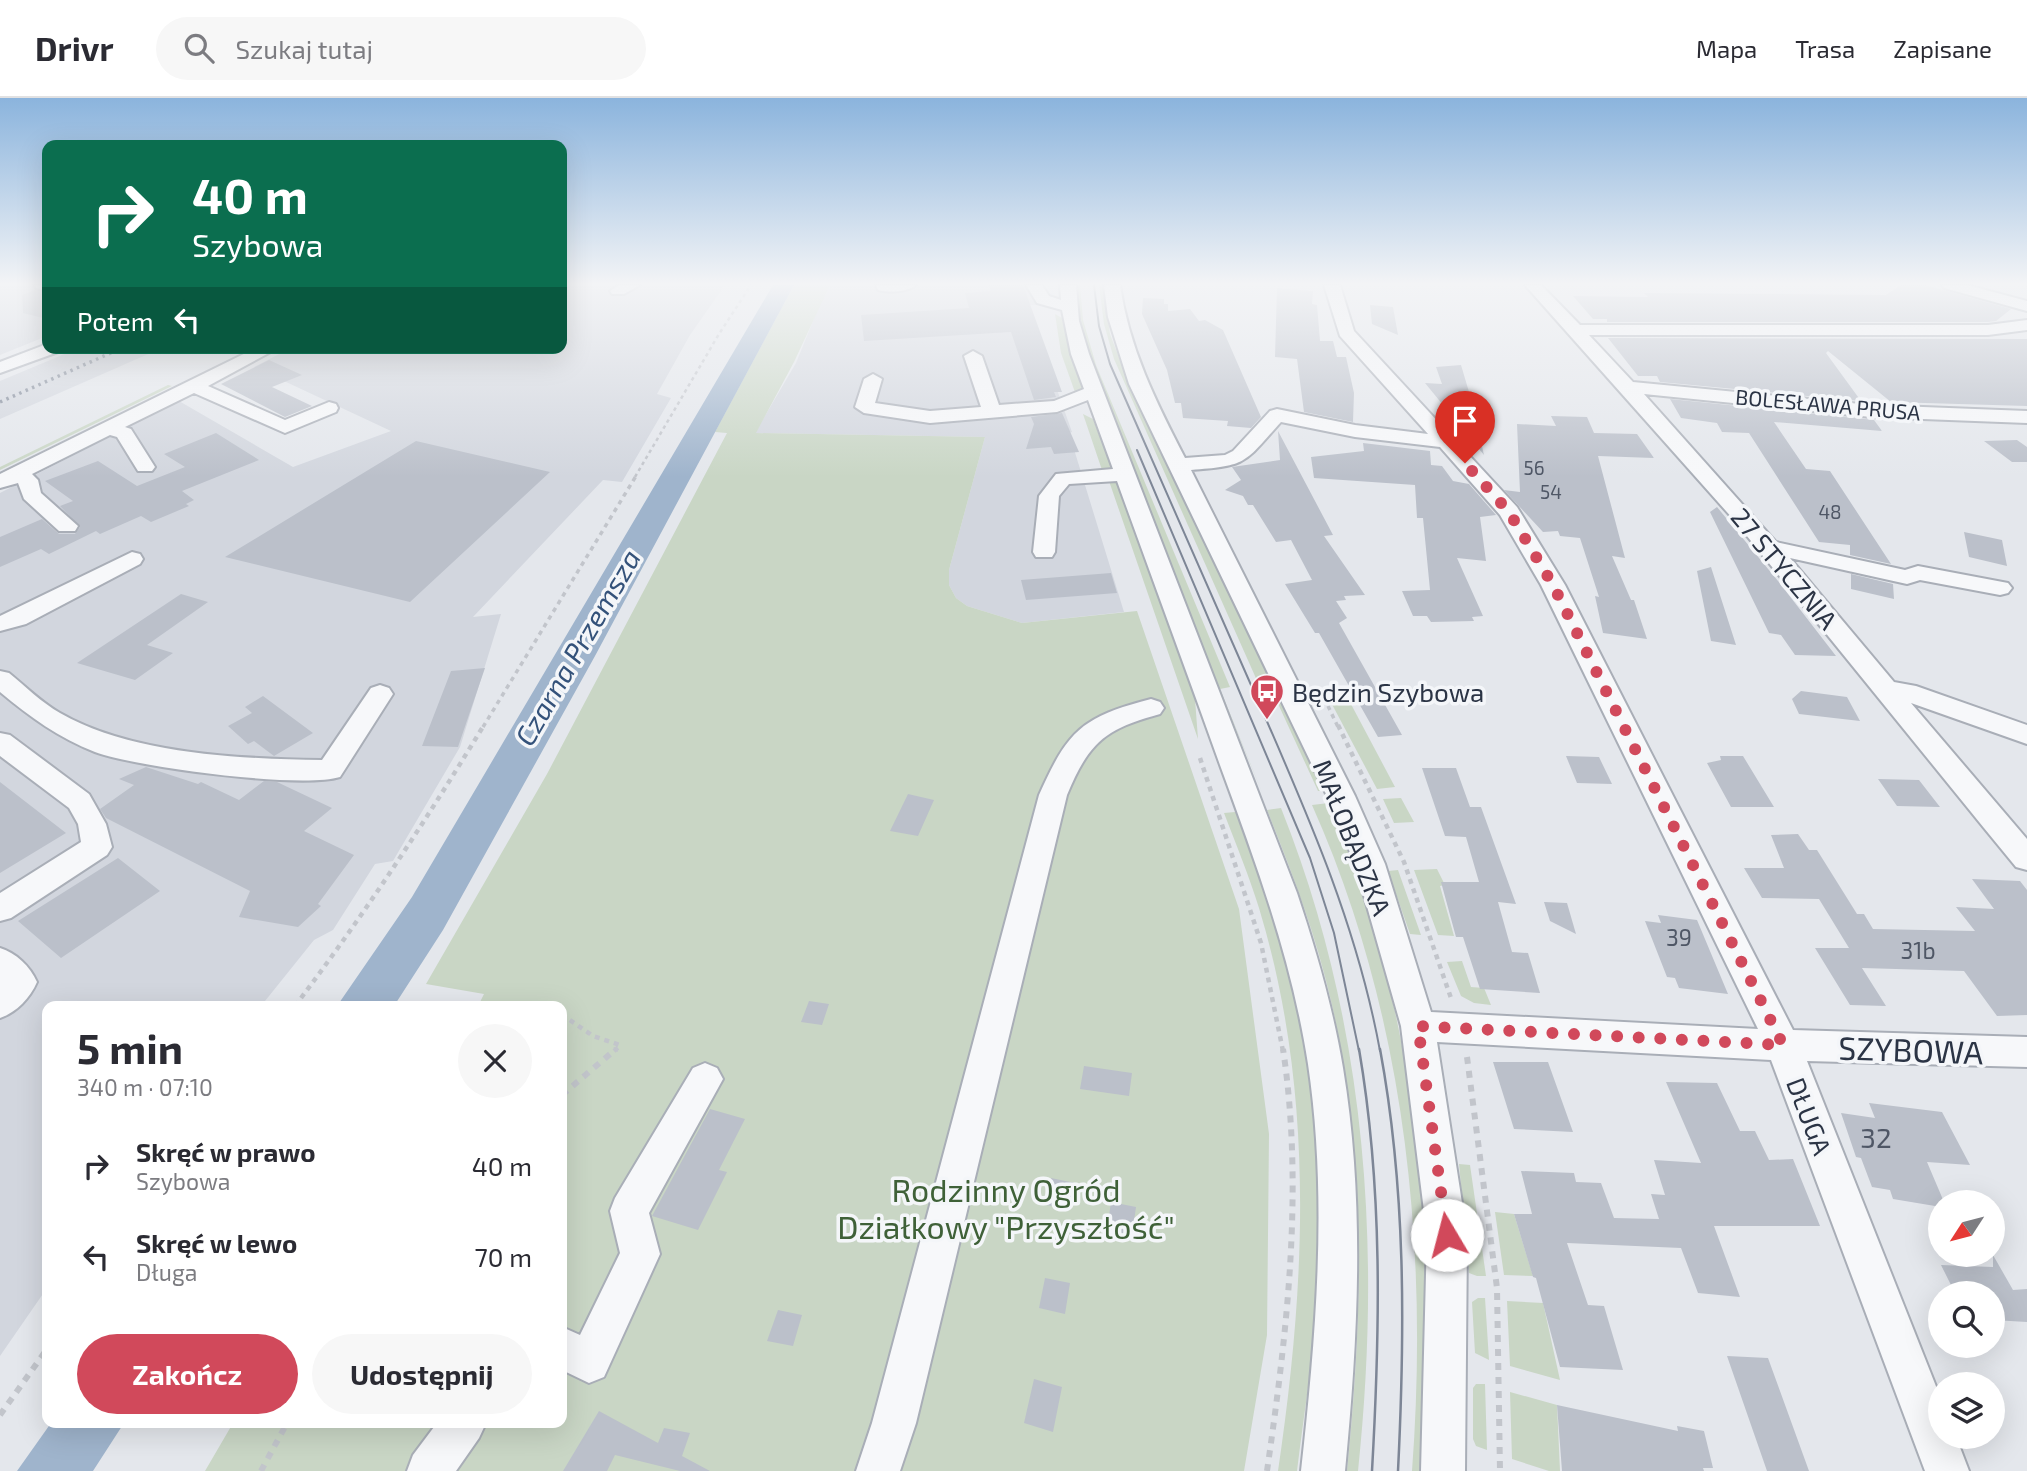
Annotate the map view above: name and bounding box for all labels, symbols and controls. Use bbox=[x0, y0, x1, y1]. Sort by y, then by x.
search box bbox=[156, 17, 646, 80]
text: Drivr bbox=[35, 28, 114, 68]
icon: search bbox=[180, 29, 218, 67]
text: Szukaj tutaj bbox=[236, 33, 373, 64]
text: Mapa bbox=[1696, 34, 1757, 63]
text: Trasa bbox=[1795, 34, 1855, 63]
text: Zapisane bbox=[1893, 34, 1992, 63]
text: 40 m bbox=[192, 165, 308, 224]
icon: right bbox=[77, 168, 168, 259]
text: Szybowa bbox=[192, 225, 323, 263]
icon: left bbox=[168, 301, 206, 339]
text: Potem bbox=[77, 305, 154, 336]
street label: BOLESŁAWA PRUSA bbox=[1734, 383, 1922, 425]
pin bbox=[1435, 391, 1495, 463]
icon: arrive bbox=[1446, 402, 1484, 440]
house number: 56 bbox=[1523, 456, 1545, 479]
house number: 54 bbox=[1540, 480, 1562, 503]
house number: 48 bbox=[1818, 500, 1842, 523]
street label: 27 STYCZNIA bbox=[1725, 501, 1845, 635]
water label: Czarna Przemsza bbox=[507, 543, 647, 751]
bus stop icon: Będzin Szybowa bbox=[1248, 672, 1286, 721]
place label: Będzin Szybowa bbox=[1292, 676, 1484, 707]
street label: MAŁOBĄDZKA bbox=[1308, 755, 1398, 919]
house number: 39 bbox=[1666, 923, 1692, 951]
house number: 31b bbox=[1900, 936, 1936, 964]
text: 5 min bbox=[77, 1022, 183, 1072]
button: close bbox=[458, 1024, 532, 1098]
street label: SZYBOWA bbox=[1838, 1027, 1984, 1071]
text: 340 m · 07:10 bbox=[77, 1073, 213, 1101]
street label: DŁUGA bbox=[1781, 1073, 1839, 1159]
house number: 32 bbox=[1860, 1120, 1892, 1154]
text: Skręć w prawo bbox=[136, 1136, 316, 1167]
icon: right bbox=[77, 1147, 115, 1185]
text: 40 m bbox=[472, 1150, 532, 1181]
text: Szybowa bbox=[136, 1167, 230, 1195]
park label: Rodzinny Ogród Działkowy "Przyszłość" bbox=[837, 1170, 1175, 1245]
north arrow bbox=[1928, 1190, 2006, 1267]
map controls bbox=[1928, 1190, 2005, 1449]
position arrow bbox=[1410, 1198, 1484, 1272]
text: Skręć w lewo bbox=[136, 1227, 297, 1258]
icon: left bbox=[77, 1238, 115, 1276]
text: 70 m bbox=[474, 1241, 532, 1272]
text: Długa bbox=[136, 1258, 197, 1286]
button: search bbox=[1928, 1281, 2005, 1358]
button: Zakończ bbox=[77, 1334, 298, 1414]
button: Udostępnij bbox=[312, 1334, 532, 1414]
button: layers bbox=[1928, 1372, 2005, 1449]

